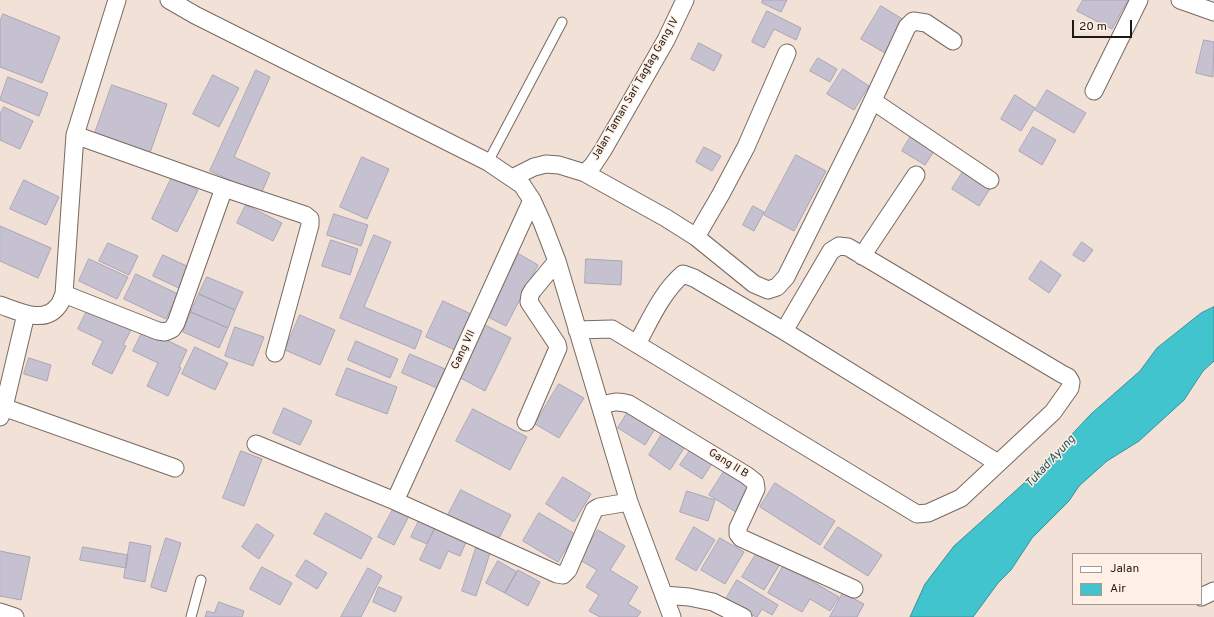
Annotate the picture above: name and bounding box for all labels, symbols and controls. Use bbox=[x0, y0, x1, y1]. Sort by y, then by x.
scale bar bbox=[1074, 12, 1134, 38]
street label: Jalan Taman Sari Tagtag Gang IV bbox=[590, 15, 682, 163]
text: 20 m bbox=[1079, 19, 1107, 35]
street label: Gang VII bbox=[449, 328, 479, 372]
water label: Tukad Ayung bbox=[1023, 433, 1079, 491]
street label: Gang II B bbox=[706, 447, 750, 481]
legend bbox=[1072, 553, 1202, 605]
text: Jalan bbox=[1110, 561, 1139, 577]
text: Air bbox=[1110, 581, 1126, 597]

